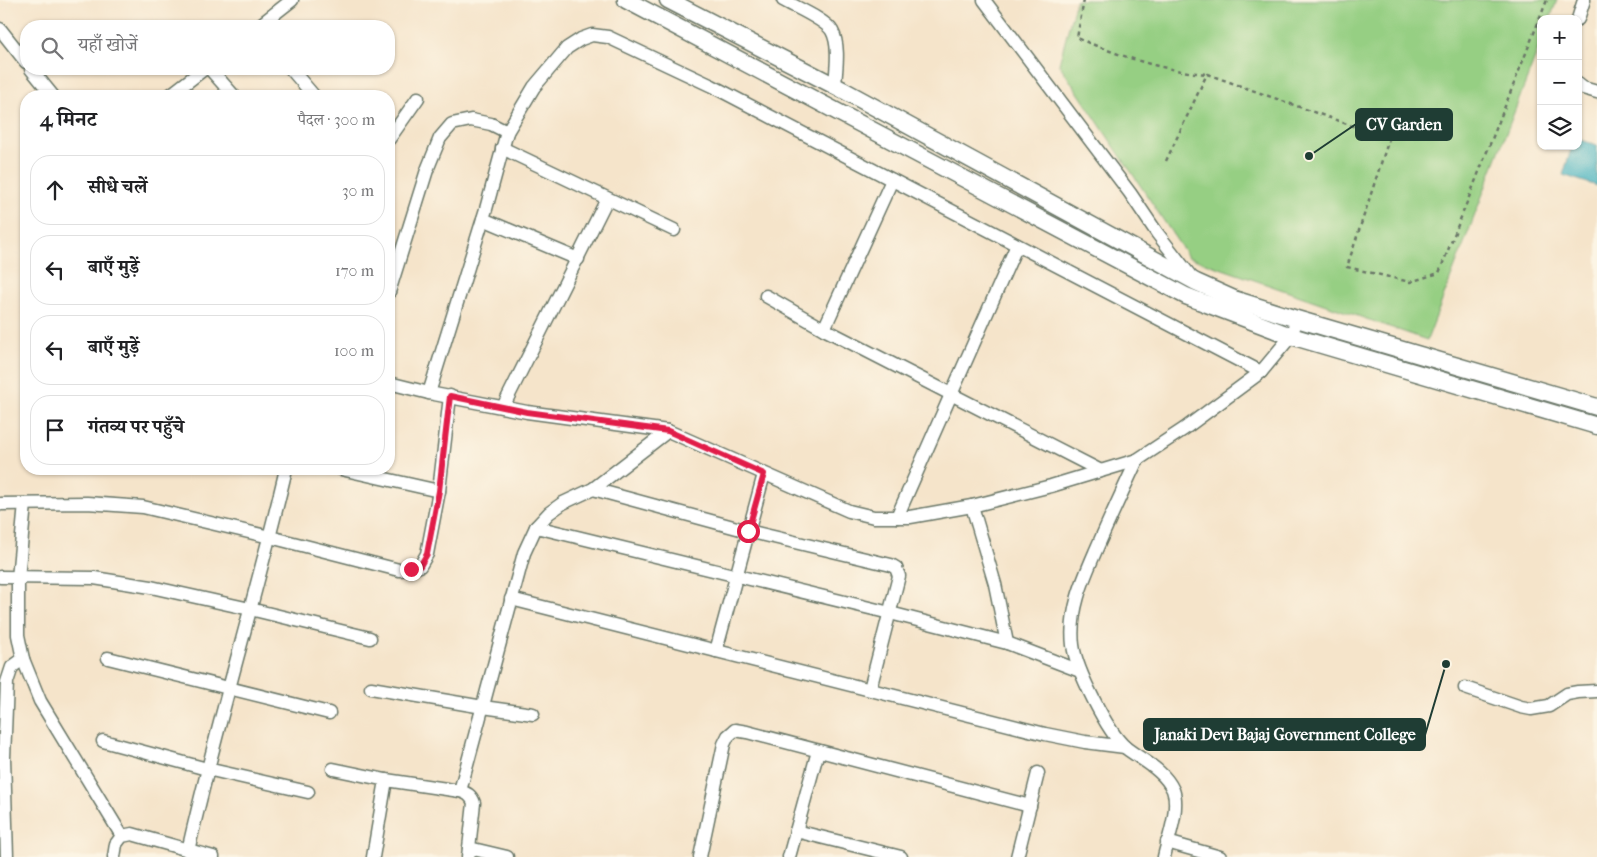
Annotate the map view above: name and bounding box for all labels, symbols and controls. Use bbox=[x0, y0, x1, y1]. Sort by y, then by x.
map controls bbox=[1537, 15, 1582, 150]
button: + bbox=[1537, 15, 1582, 60]
search box bbox=[20, 20, 395, 75]
icon: search bbox=[38, 34, 66, 62]
text: यहाँ खोजें bbox=[78, 34, 138, 56]
button: − bbox=[1537, 60, 1582, 105]
button: layers bbox=[1537, 105, 1582, 150]
text: 4 मिनट bbox=[40, 107, 97, 131]
callout: CV Garden bbox=[1356, 109, 1452, 140]
text: पैदल · 300 m bbox=[298, 110, 375, 129]
text: CV Garden bbox=[1366, 115, 1443, 134]
icon: ahead bbox=[41, 176, 69, 204]
text: सीधे चलें bbox=[88, 176, 147, 198]
text: 30 m bbox=[342, 181, 374, 200]
icon: left bbox=[41, 256, 69, 284]
text: बाएँ मुड़ें bbox=[88, 256, 139, 278]
text: 170 m bbox=[335, 261, 374, 280]
icon: left bbox=[41, 336, 69, 364]
text: बाएँ मुड़ें bbox=[88, 336, 139, 358]
text: 100 m bbox=[334, 341, 374, 360]
icon: arrive bbox=[41, 416, 69, 444]
text: गंतव्य पर पहुँचे bbox=[88, 416, 184, 438]
route start bbox=[737, 520, 760, 543]
route end bbox=[400, 558, 423, 581]
callout: Janaki Devi Bajaj Government College bbox=[1144, 719, 1425, 750]
text: Janaki Devi Bajaj Government College bbox=[1152, 725, 1416, 745]

